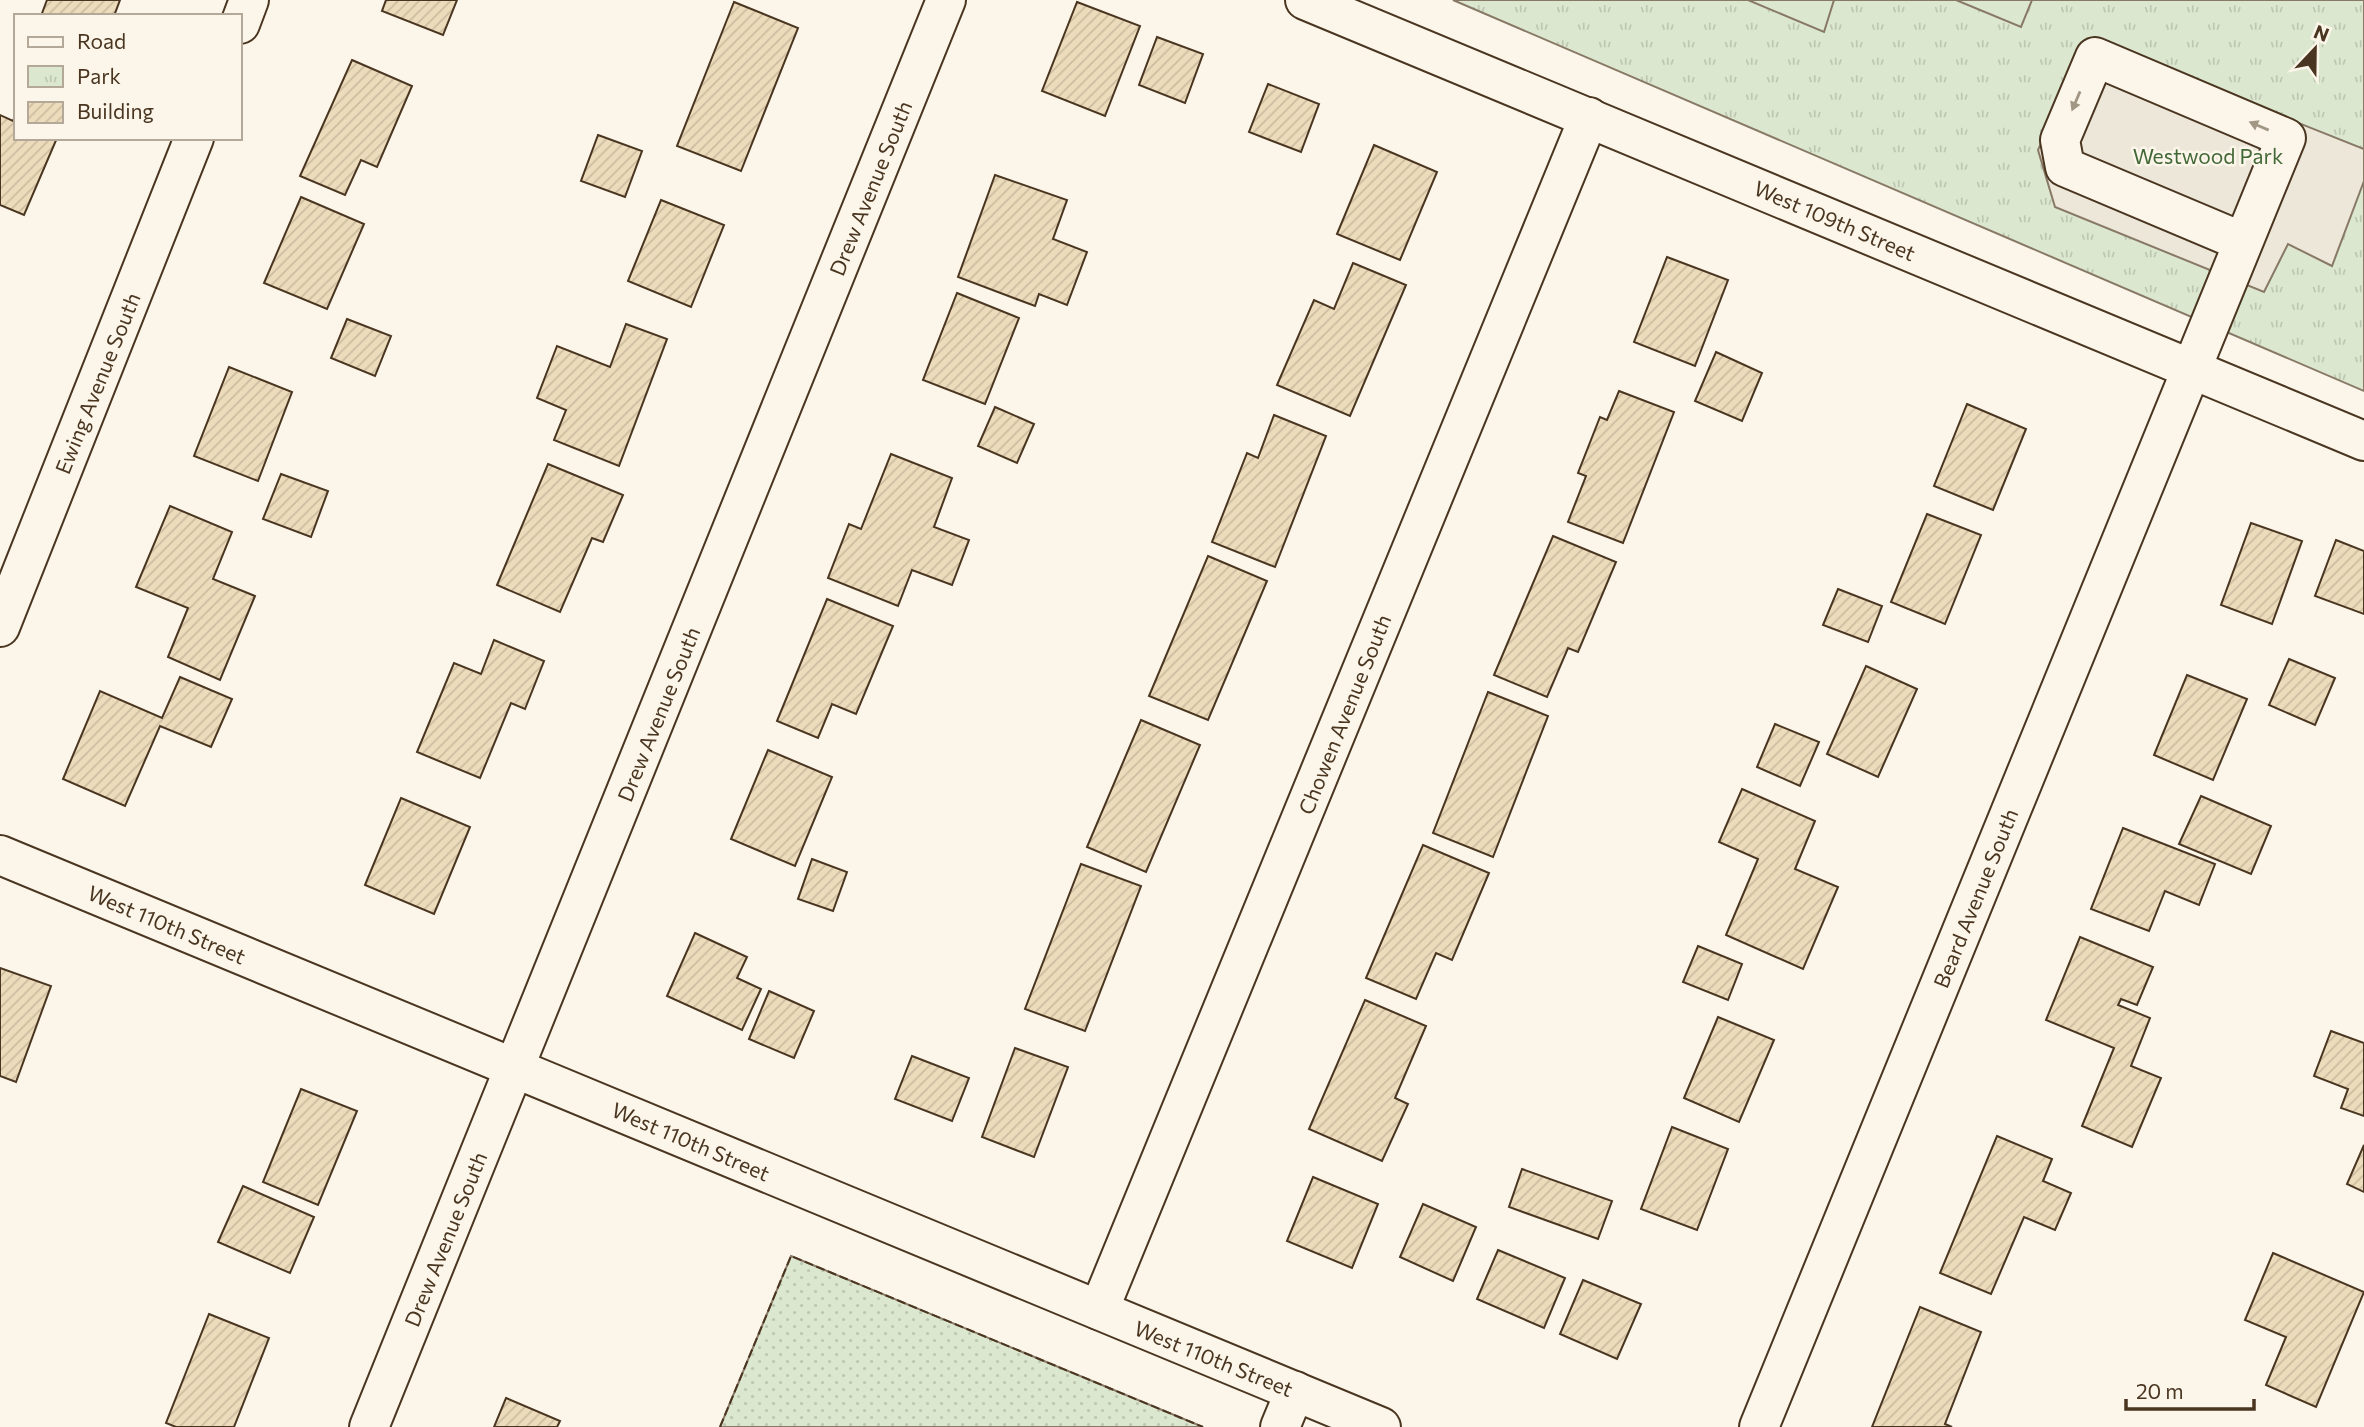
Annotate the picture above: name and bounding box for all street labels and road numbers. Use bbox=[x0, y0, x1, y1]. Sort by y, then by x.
street label: Drew Avenue South bbox=[823, 97, 917, 279]
street label: West 109th Street bbox=[1751, 175, 1919, 265]
street label: Ewing Avenue South bbox=[49, 289, 145, 477]
street label: Chowen Avenue South bbox=[1292, 610, 1396, 818]
street label: Drew Avenue South bbox=[611, 623, 705, 805]
street label: Beard Avenue South bbox=[1928, 805, 2022, 991]
street label: West 110th Street bbox=[84, 880, 250, 968]
street label: West 110th Street bbox=[608, 1097, 774, 1185]
street label: Drew Avenue South bbox=[398, 1148, 492, 1330]
street label: West 110th Street bbox=[1131, 1315, 1297, 1401]

